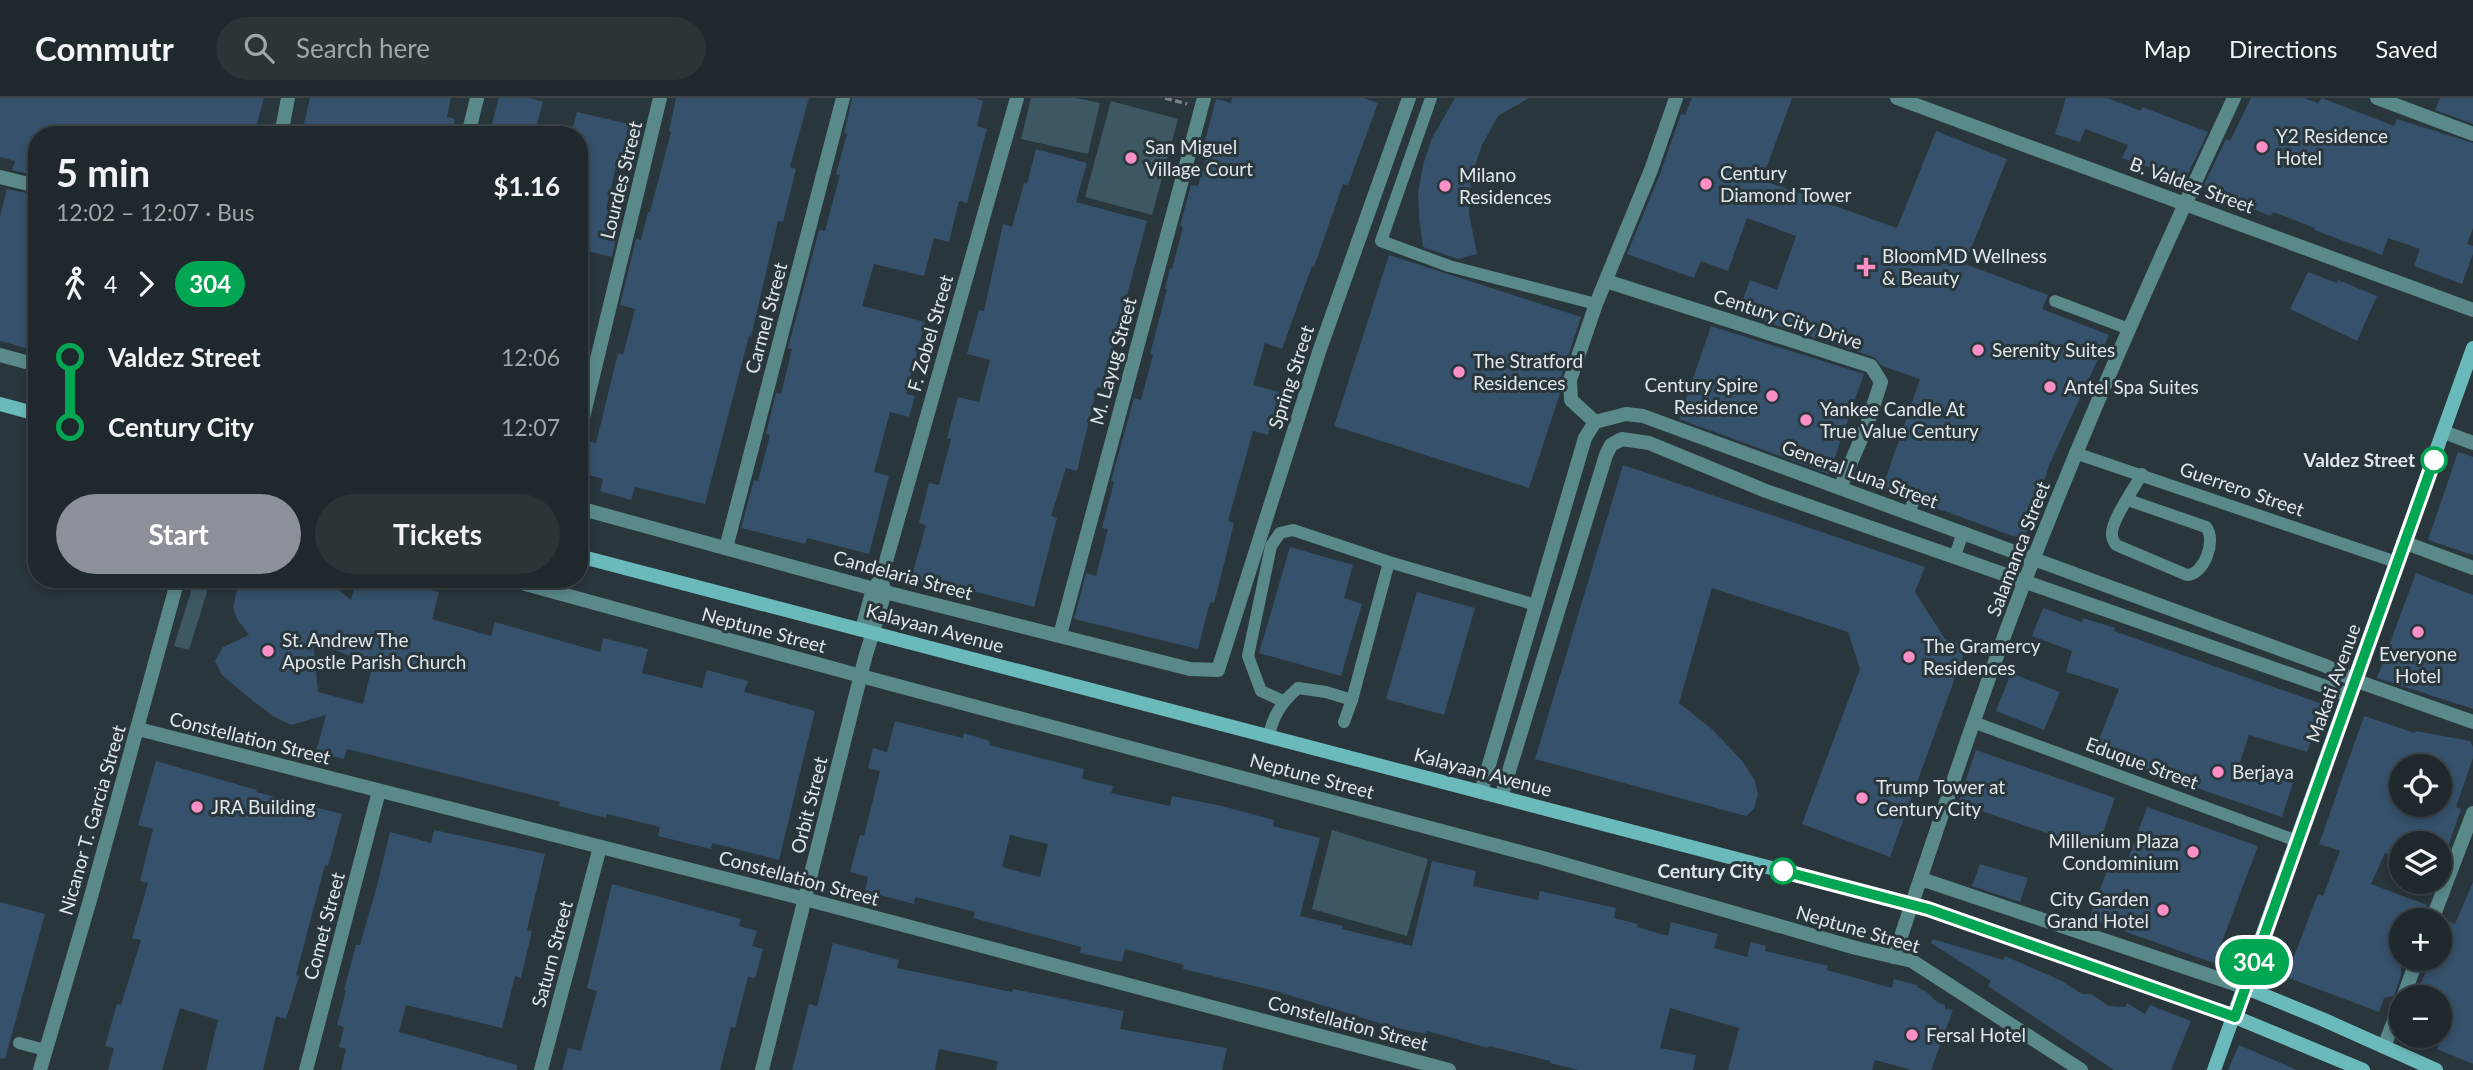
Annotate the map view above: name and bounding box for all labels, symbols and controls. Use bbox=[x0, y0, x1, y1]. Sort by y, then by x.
search box bbox=[216, 17, 706, 80]
text: Commutr bbox=[35, 28, 174, 68]
icon: search bbox=[240, 29, 278, 67]
text: Search here bbox=[296, 32, 430, 64]
text: Map bbox=[2144, 34, 2191, 63]
text: Directions bbox=[2229, 34, 2337, 63]
text: Saved bbox=[2375, 34, 2438, 63]
street label: Lourdes Street bbox=[595, 118, 646, 241]
place label: Y2 Residence Hotel bbox=[2276, 124, 2388, 169]
place label: San Miguel Village Court bbox=[1145, 135, 1253, 180]
marker: Y2 Residence Hotel bbox=[2254, 139, 2270, 155]
text: 5 min bbox=[56, 149, 150, 195]
marker: San Miguel Village Court bbox=[1123, 150, 1139, 166]
street label: B. Valdez Street bbox=[2127, 151, 2258, 218]
place label: Century Diamond Tower bbox=[1720, 161, 1852, 206]
place label: Milano Residences bbox=[1459, 163, 1552, 208]
text: $1.16 bbox=[494, 170, 560, 202]
marker: Century Diamond Tower bbox=[1698, 176, 1714, 192]
marker: Milano Residences bbox=[1437, 178, 1453, 194]
text: 12:02 – 12:07 · Bus bbox=[56, 198, 255, 226]
place label: BloomMD Wellness & Beauty bbox=[1882, 244, 2047, 289]
marker: BloomMD Wellness & Beauty bbox=[1856, 257, 1876, 277]
street label: Carmel Street bbox=[740, 260, 791, 376]
icon: walk bbox=[56, 265, 94, 303]
icon: forward bbox=[127, 265, 165, 303]
text: 304 bbox=[189, 269, 231, 298]
text: 4 bbox=[104, 270, 117, 298]
street label: F. Zobel Street bbox=[902, 272, 957, 394]
street label: Century City Drive bbox=[1711, 284, 1865, 353]
street label: M. Layug Street bbox=[1084, 294, 1141, 427]
street label: Spring Street bbox=[1263, 322, 1318, 432]
place label: Serenity Suites bbox=[1992, 338, 2115, 361]
text: Valdez Street bbox=[108, 341, 261, 373]
marker: Serenity Suites bbox=[1970, 342, 1986, 358]
text: 12:06 bbox=[501, 343, 560, 371]
place label: The Stratford Residences bbox=[1473, 349, 1583, 394]
marker: The Stratford Residences bbox=[1451, 364, 1467, 380]
place label: Century Spire Residence bbox=[1645, 373, 1758, 418]
place label: Antel Spa Suites bbox=[2064, 375, 2199, 398]
marker: Antel Spa Suites bbox=[2042, 379, 2058, 395]
marker: Century Spire Residence bbox=[1764, 388, 1780, 404]
place label: Yankee Candle At True Value Century bbox=[1820, 397, 1979, 442]
text: Century City bbox=[108, 411, 254, 443]
marker: Yankee Candle At True Value Century bbox=[1798, 412, 1814, 428]
text: 12:07 bbox=[501, 413, 560, 441]
street label: General Luna Street bbox=[1779, 435, 1942, 513]
marker: Valdez Street bbox=[2421, 447, 2447, 473]
place label: Valdez Street bbox=[2302, 448, 2415, 471]
street label: Guerrero Street bbox=[2177, 456, 2308, 521]
street label: Salamanca Street bbox=[1981, 478, 2054, 620]
button: Start bbox=[56, 494, 301, 574]
button: Tickets bbox=[315, 494, 560, 574]
street label: Candelaria Street bbox=[831, 545, 975, 604]
street label: Kalayaan Avenue bbox=[864, 598, 1007, 657]
street label: Neptune Street bbox=[699, 602, 829, 657]
street label: Makati Avenue bbox=[2300, 620, 2365, 745]
marker: Everyone Hotel bbox=[2410, 624, 2426, 640]
place label: St. Andrew The Apostle Parish Church bbox=[282, 628, 466, 673]
place label: The Gramercy Residences bbox=[1923, 634, 2041, 679]
place label: Everyone Hotel bbox=[2379, 642, 2457, 687]
marker: St. Andrew The Apostle Parish Church bbox=[260, 643, 276, 659]
marker: The Gramercy Residences bbox=[1901, 649, 1917, 665]
street label: Constellation Street bbox=[167, 706, 333, 769]
street label: Nicanor T. Garcia Street bbox=[53, 722, 130, 918]
street label: Eduque Street bbox=[2083, 732, 2202, 794]
street label: Kalayaan Avenue bbox=[1412, 742, 1555, 801]
street label: Neptune Street bbox=[1247, 748, 1377, 803]
street label: Orbit Street bbox=[785, 754, 832, 856]
map controls bbox=[2389, 754, 2452, 1048]
button: locate bbox=[2389, 754, 2452, 817]
place label: Berjaya bbox=[2232, 760, 2294, 783]
marker: Berjaya bbox=[2210, 764, 2226, 780]
place label: Trump Tower at Century City bbox=[1876, 775, 2005, 820]
marker: Trump Tower at Century City bbox=[1854, 790, 1870, 806]
place label: JRA Building bbox=[211, 795, 316, 818]
marker: JRA Building bbox=[189, 799, 205, 815]
place label: Millenium Plaza Condominium bbox=[2048, 829, 2179, 874]
button: layers bbox=[2389, 831, 2452, 894]
marker: Millenium Plaza Condominium bbox=[2185, 844, 2201, 860]
street label: Constellation Street bbox=[716, 845, 882, 910]
marker: Century City bbox=[1770, 858, 1796, 884]
place label: Century City bbox=[1657, 859, 1765, 882]
street label: Comet Street bbox=[298, 869, 349, 982]
place label: City Garden Grand Hotel bbox=[2047, 887, 2149, 932]
street label: Saturn Street bbox=[526, 898, 577, 1010]
street label: Neptune Street bbox=[1794, 900, 1923, 957]
marker: City Garden Grand Hotel bbox=[2155, 902, 2171, 918]
button: + bbox=[2389, 908, 2452, 971]
line badge: 304 bbox=[2214, 939, 2294, 985]
text: 304 bbox=[2233, 947, 2275, 976]
button: − bbox=[2389, 985, 2452, 1048]
street label: Constellation Street bbox=[1265, 990, 1431, 1055]
place label: Fersal Hotel bbox=[1926, 1023, 2026, 1046]
marker: Fersal Hotel bbox=[1904, 1027, 1920, 1043]

